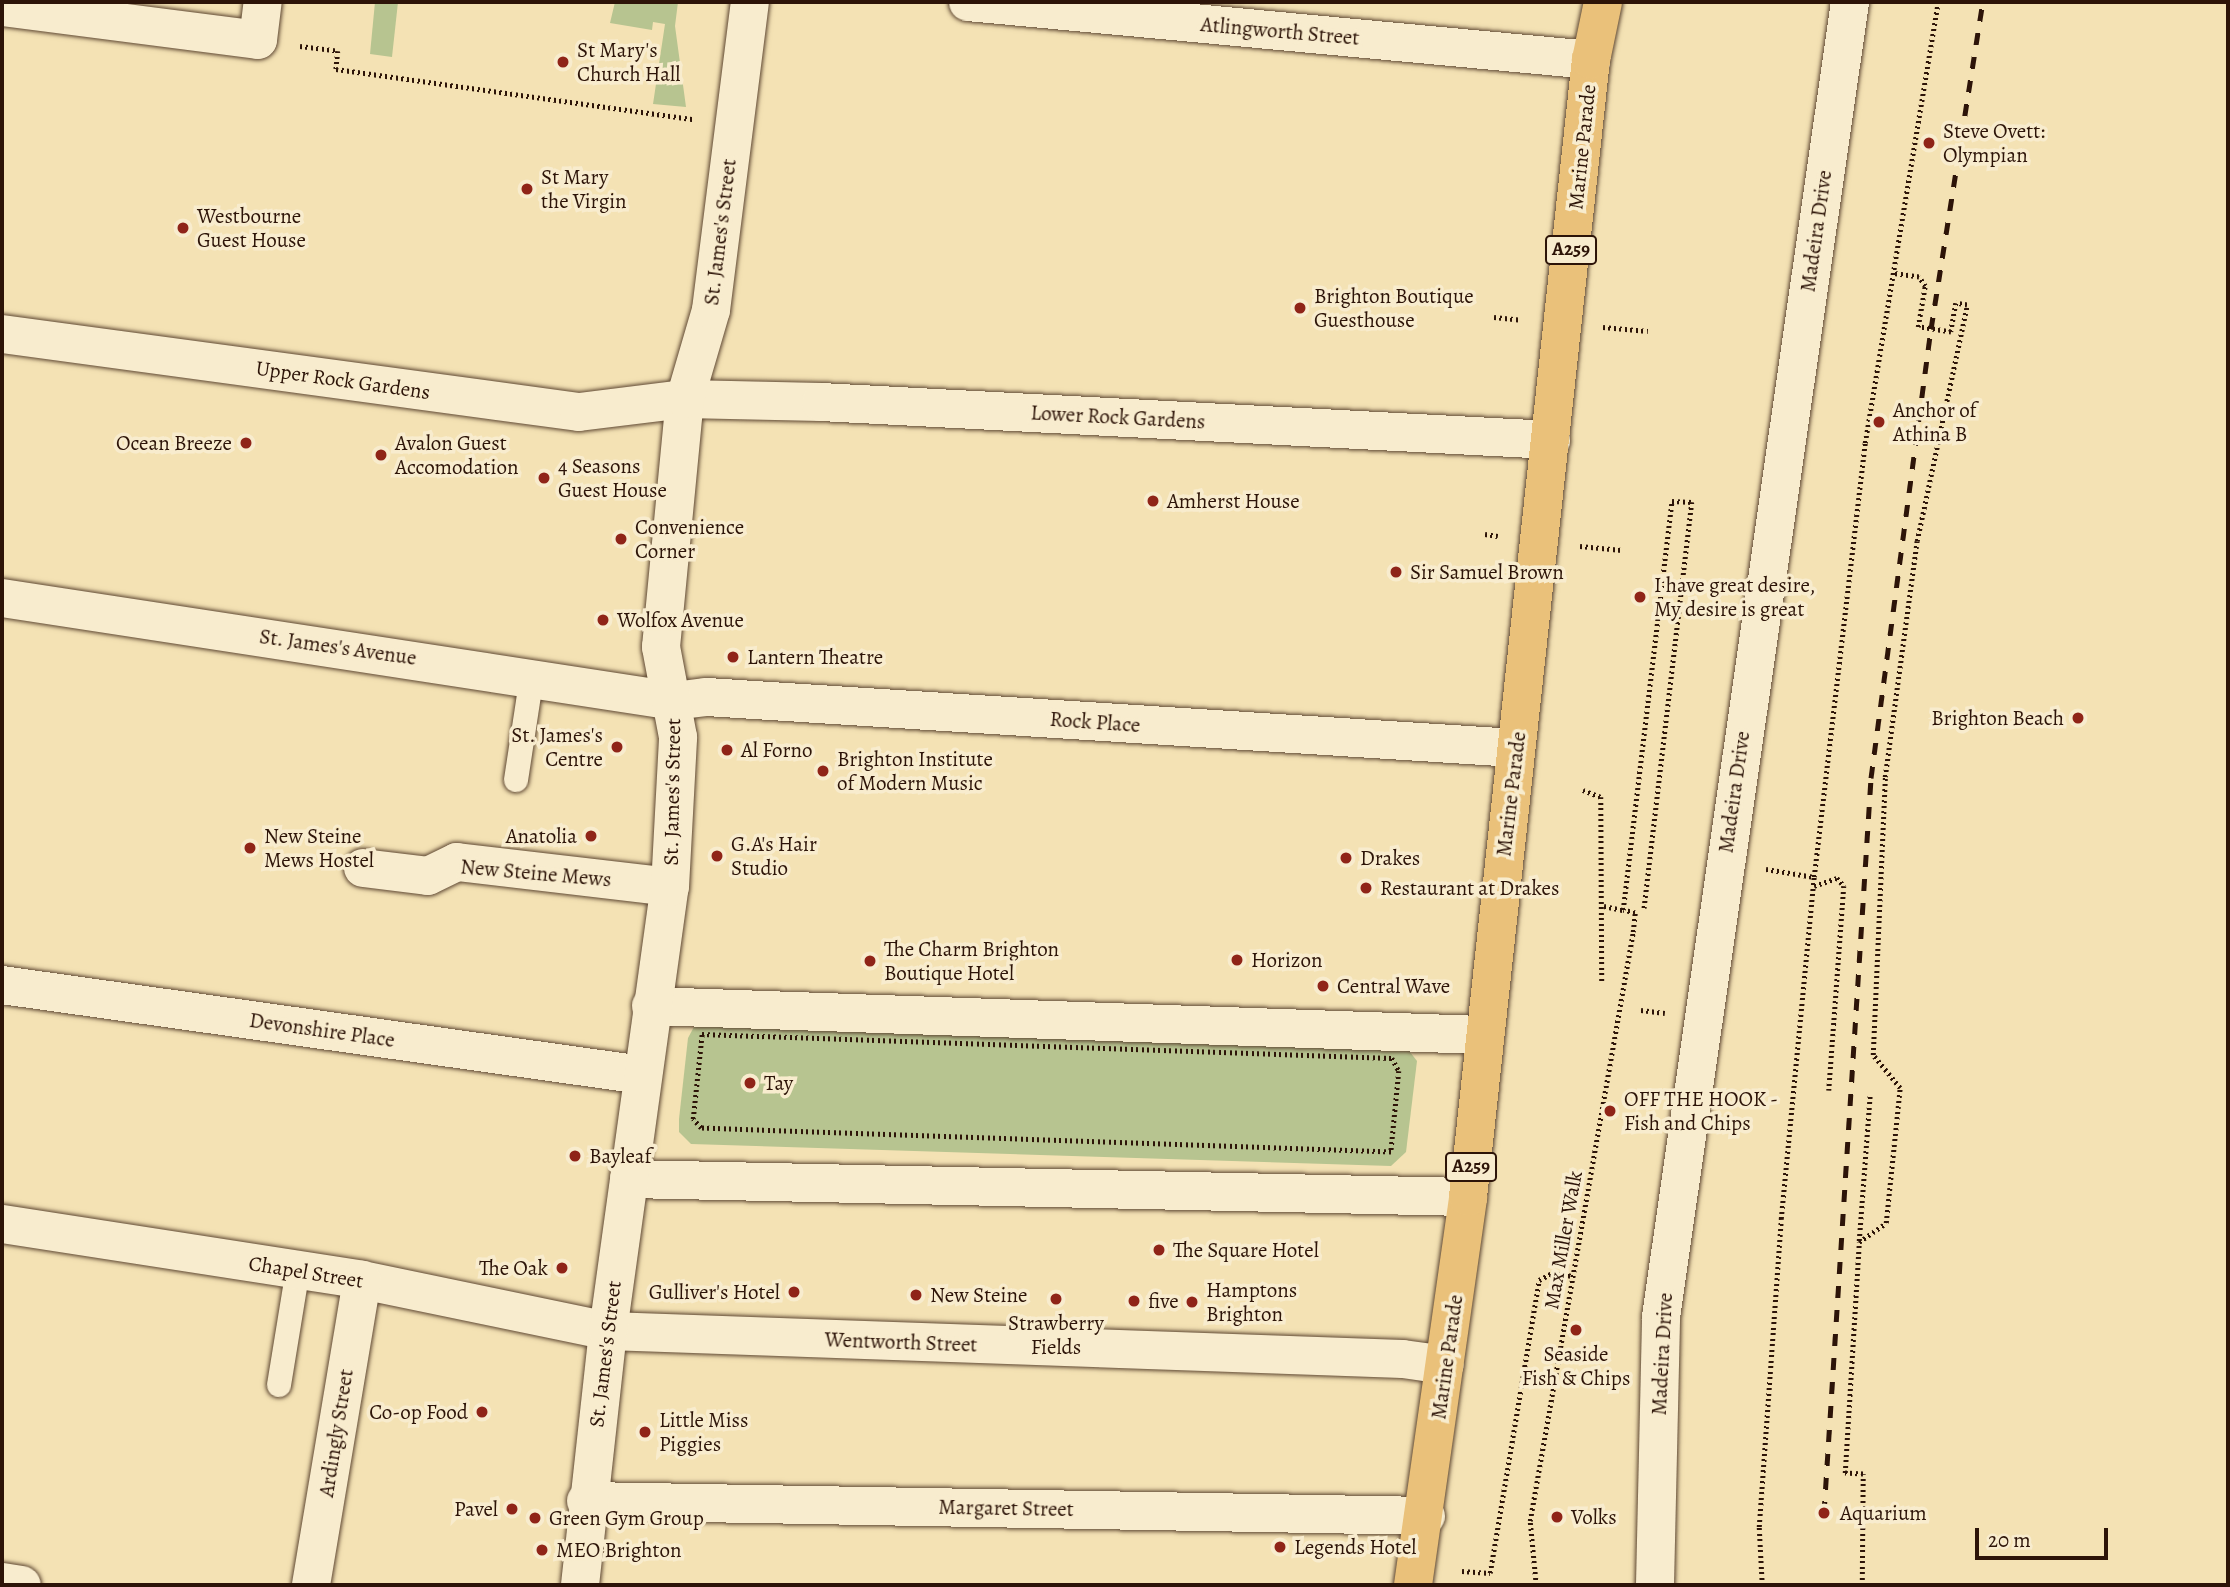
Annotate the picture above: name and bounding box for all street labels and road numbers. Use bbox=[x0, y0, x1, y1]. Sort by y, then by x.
street label: Atlingworth Street bbox=[1200, 12, 1360, 50]
street label: Marine Parade bbox=[1563, 83, 1601, 211]
street label: St. James's Street bbox=[698, 157, 742, 307]
street label: Madeira Drive bbox=[1795, 168, 1837, 294]
road number: A259 bbox=[1545, 234, 1597, 266]
street label: Upper Rock Gardens bbox=[254, 355, 432, 405]
street label: Lower Rock Gardens bbox=[1030, 400, 1206, 434]
street label: St. James's Avenue bbox=[258, 623, 418, 671]
street label: Rock Place bbox=[1049, 706, 1141, 738]
street label: St. James's Street bbox=[658, 718, 686, 866]
street label: Madeira Drive bbox=[1713, 729, 1755, 855]
street label: Marine Parade bbox=[1491, 730, 1531, 858]
street label: New Steine Mews bbox=[459, 854, 613, 892]
street label: Devonshire Place bbox=[248, 1007, 396, 1053]
road number: A259 bbox=[1445, 1152, 1497, 1182]
street label: Max Miller Walk bbox=[1538, 1169, 1588, 1311]
street label: Chapel Street bbox=[247, 1251, 365, 1293]
street label: St. James's Street bbox=[583, 1279, 627, 1429]
street label: Madeira Drive bbox=[1646, 1292, 1678, 1416]
street label: Marine Parade bbox=[1426, 1293, 1468, 1421]
street label: Wentworth Street bbox=[824, 1327, 978, 1357]
street label: Ardingly Street bbox=[313, 1367, 359, 1499]
street label: Margaret Street bbox=[938, 1494, 1074, 1522]

